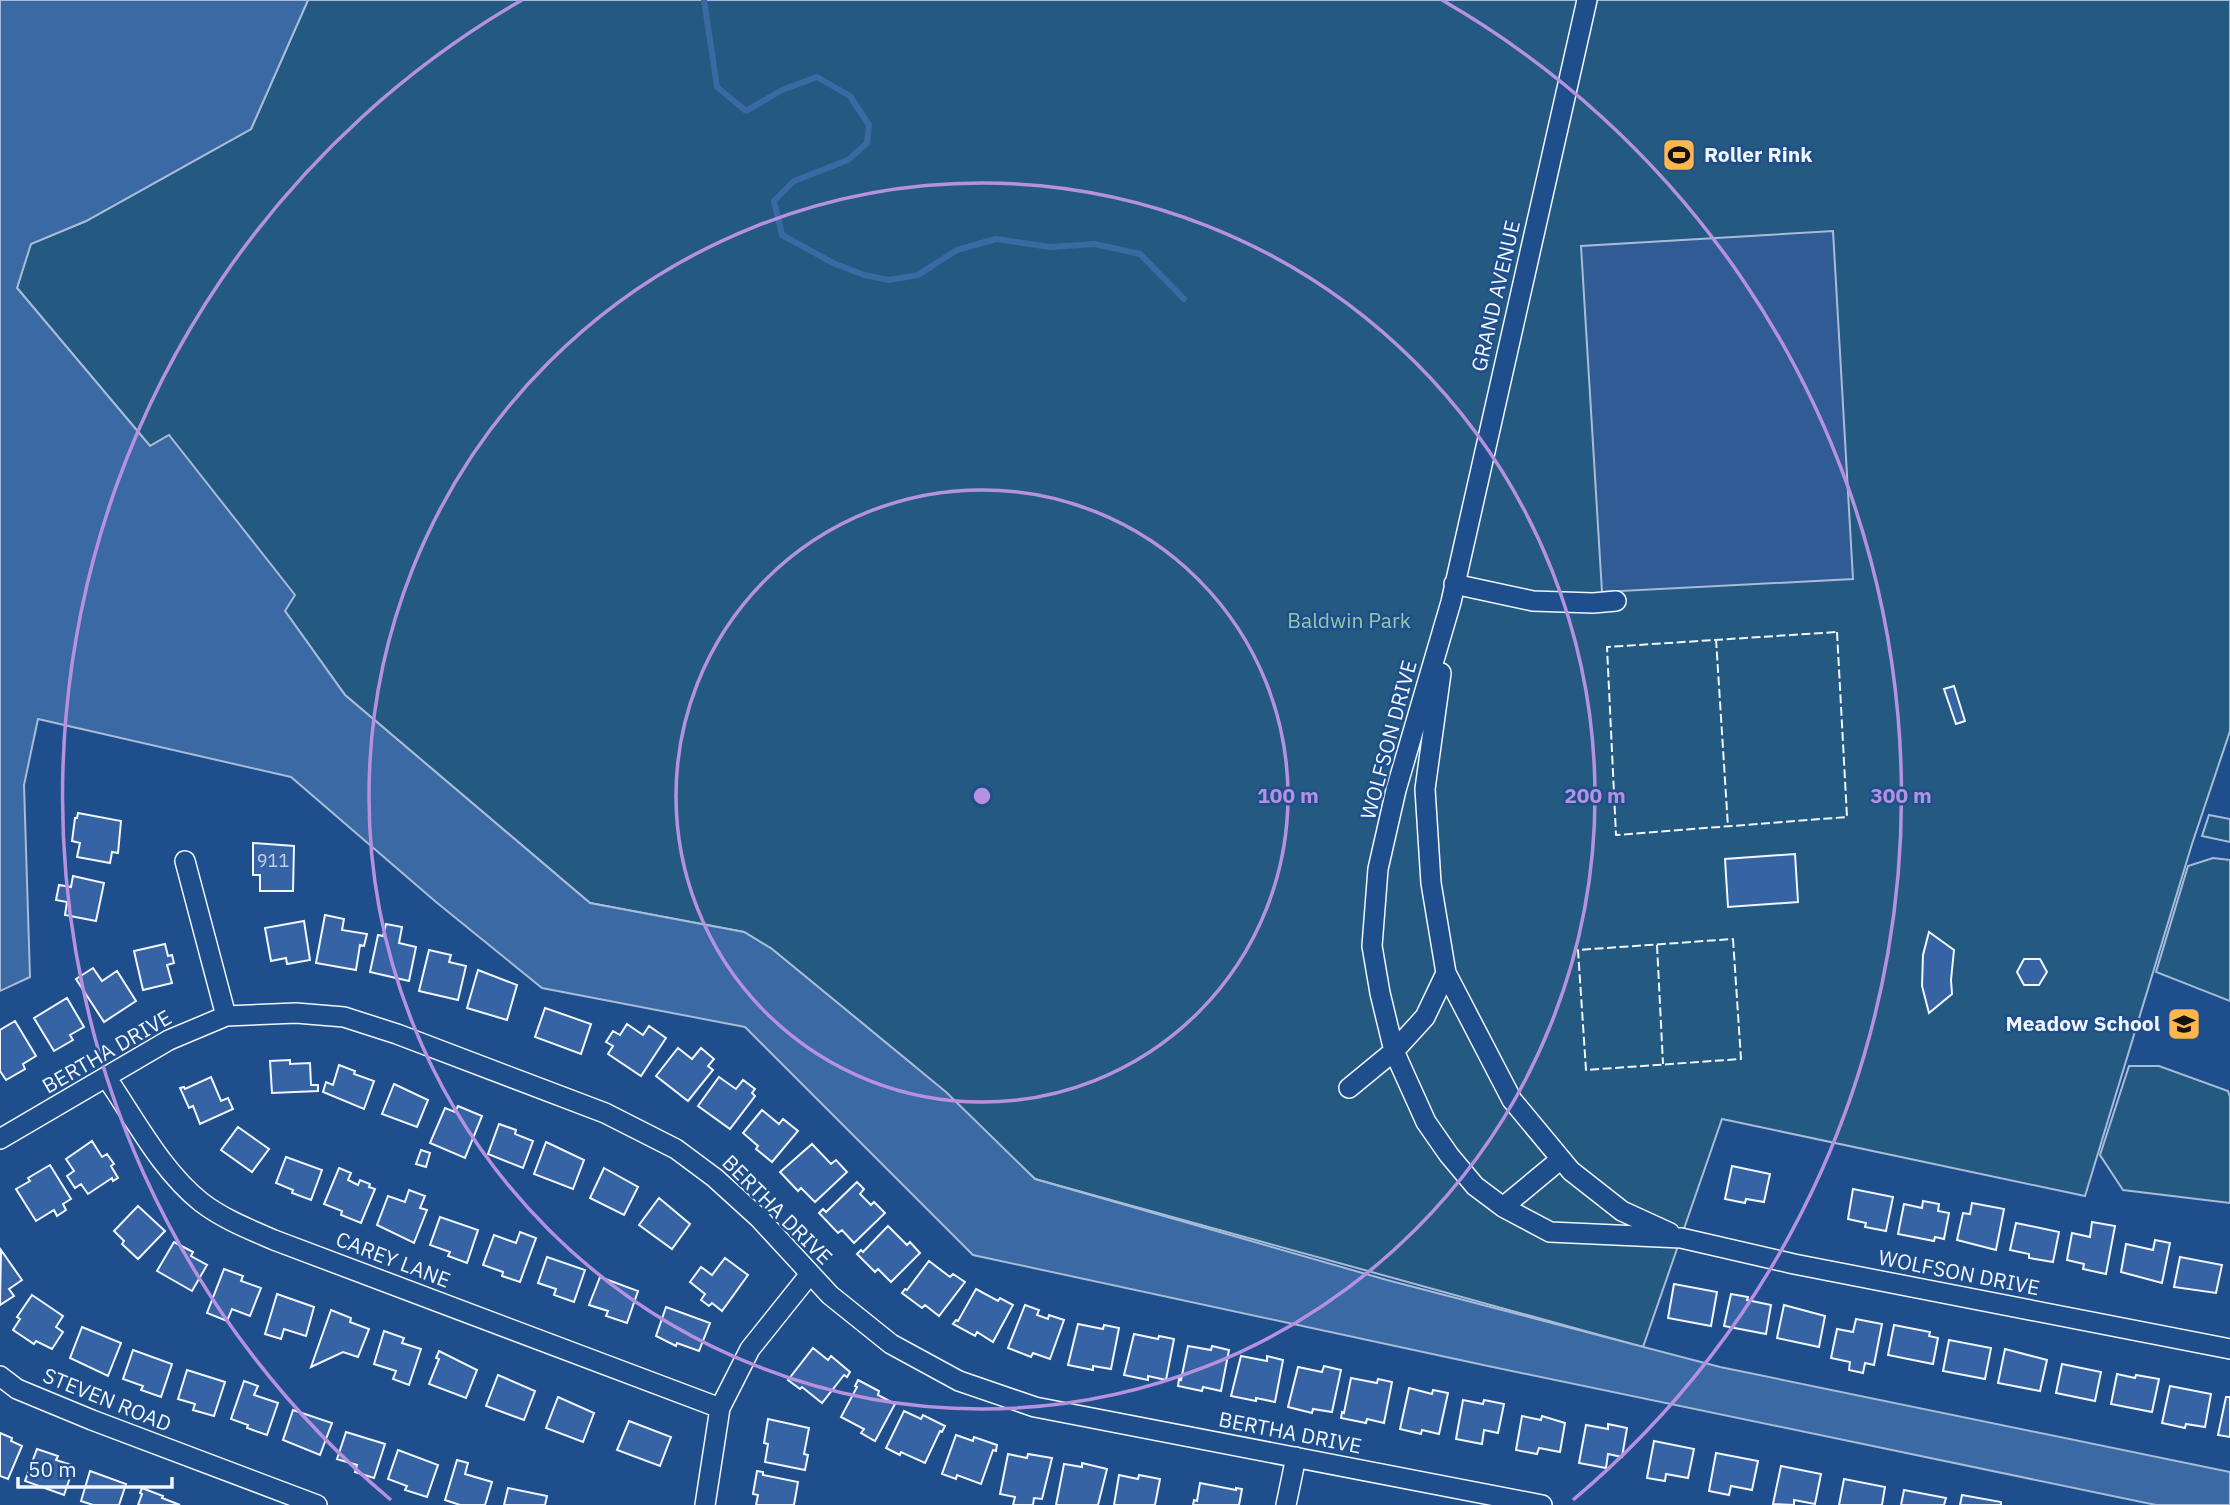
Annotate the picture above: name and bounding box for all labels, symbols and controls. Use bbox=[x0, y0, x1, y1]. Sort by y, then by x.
sports icon: Roller Rink bbox=[1660, 136, 1698, 174]
place label: Roller Rink bbox=[1704, 140, 1813, 168]
street label: GRAND AVENUE bbox=[1464, 217, 1526, 374]
park label: Baldwin Park bbox=[1287, 606, 1411, 634]
street label: WOLFSON DRIVE bbox=[1353, 657, 1423, 822]
text: 100 m bbox=[1257, 781, 1319, 809]
text: 200 m bbox=[1564, 781, 1626, 809]
text: 300 m bbox=[1870, 781, 1932, 809]
centre of rings bbox=[970, 784, 994, 808]
house number: 911 bbox=[257, 849, 289, 872]
street label: BERTHA DRIVE bbox=[37, 1003, 176, 1100]
school or university icon: Meadow School bbox=[2165, 1005, 2203, 1043]
place label: Meadow School bbox=[2006, 1009, 2160, 1037]
street label: BERTHA DRIVE bbox=[716, 1148, 839, 1271]
street label: CAREY LANE bbox=[332, 1224, 455, 1294]
street label: WOLFSON DRIVE bbox=[1876, 1243, 2042, 1301]
street label: STEVEN ROAD bbox=[39, 1361, 176, 1438]
street label: BERTHA DRIVE bbox=[1216, 1404, 1364, 1460]
scale bar bbox=[18, 1446, 172, 1490]
text: 50 m bbox=[28, 1455, 77, 1483]

